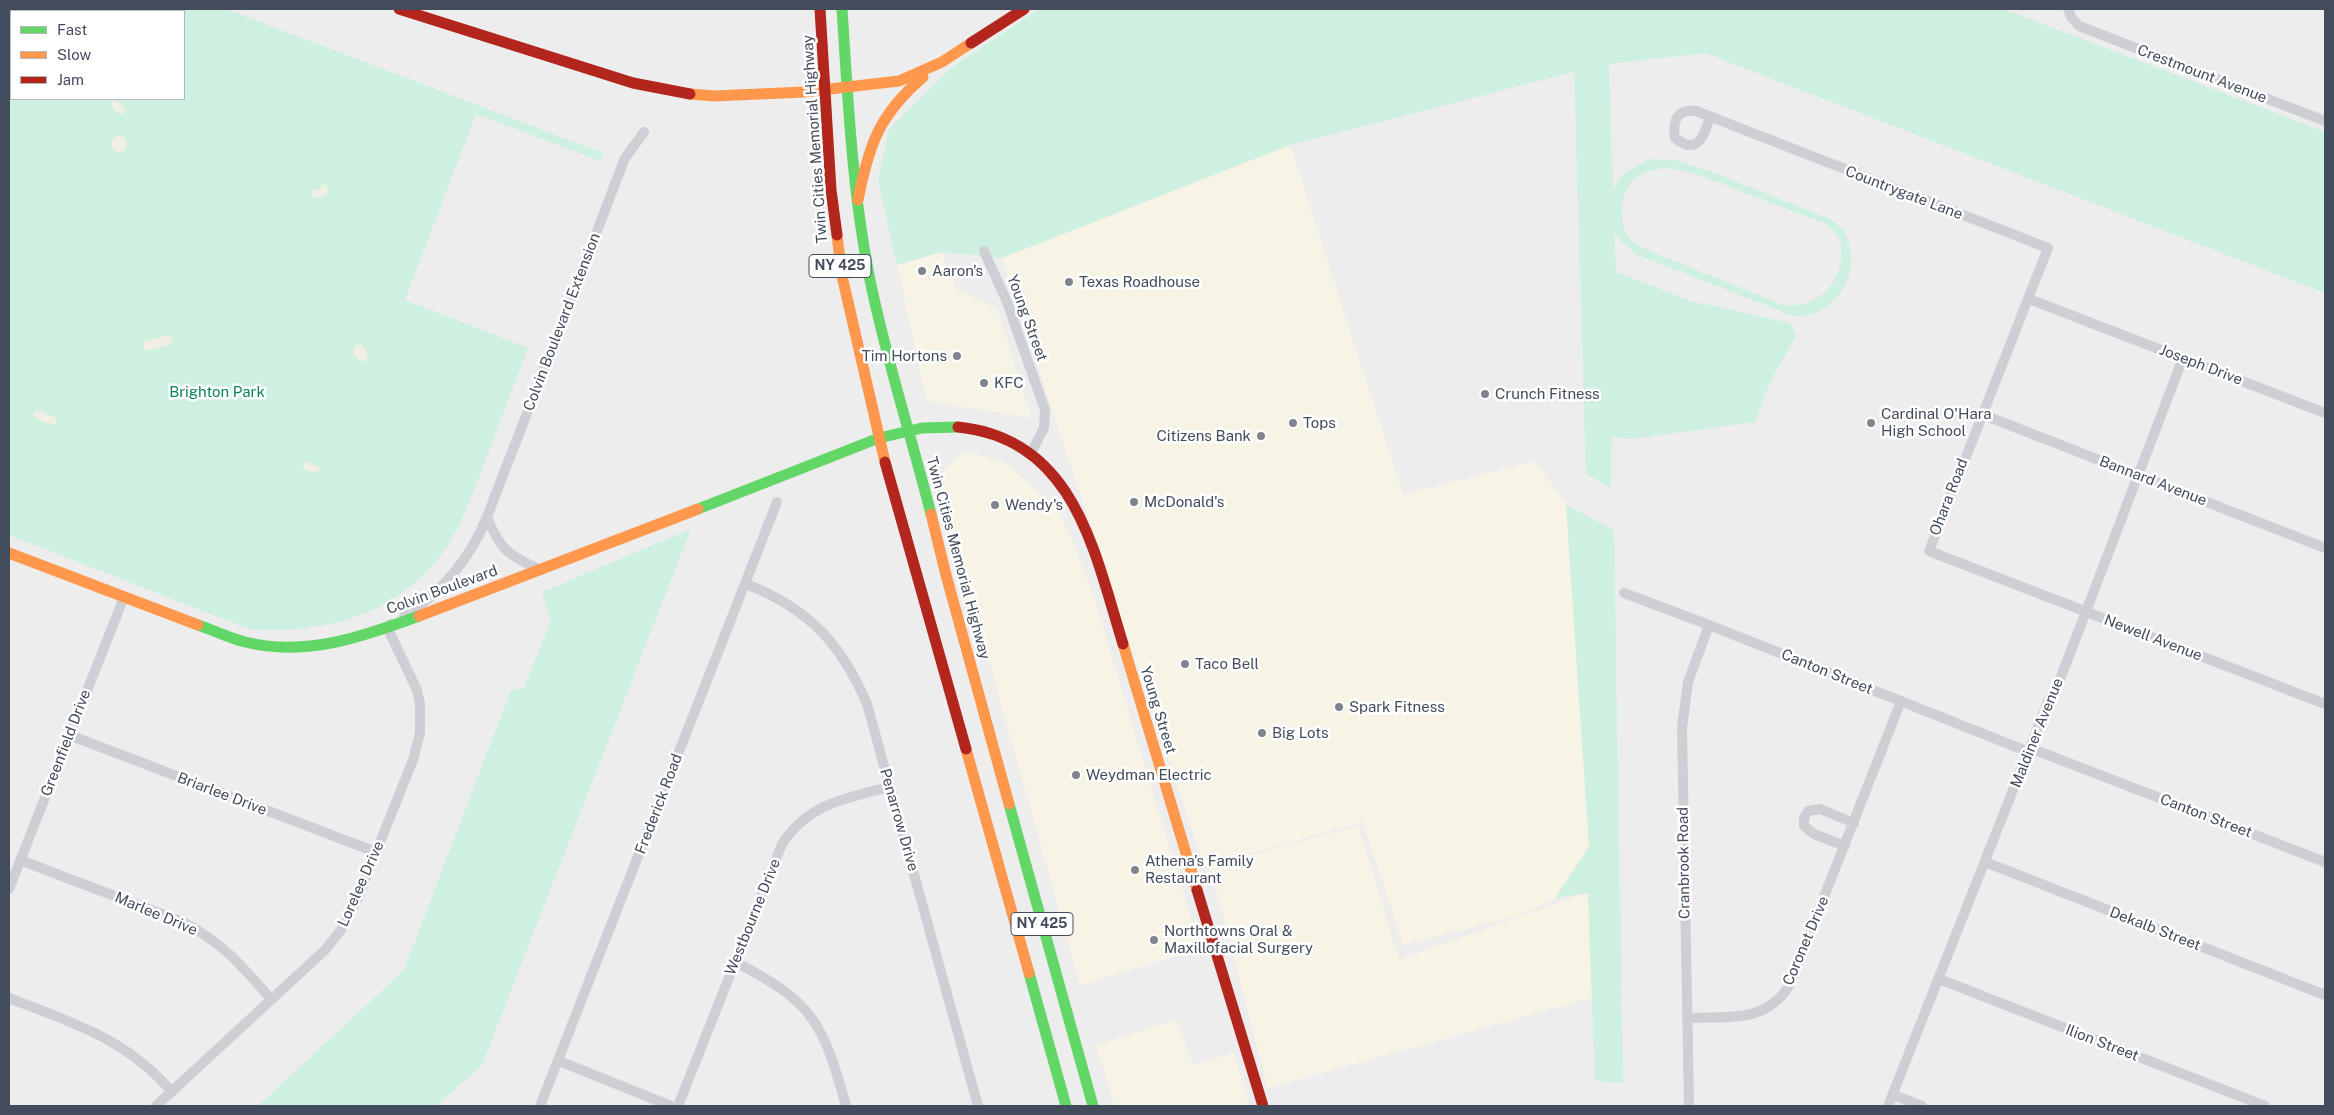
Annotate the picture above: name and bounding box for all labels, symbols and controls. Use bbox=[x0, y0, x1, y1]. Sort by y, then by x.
legend bbox=[10, 10, 185, 100]
text: Fast bbox=[57, 21, 87, 38]
street label: Twin Cities Memorial Highway bbox=[799, 34, 831, 244]
street label: Crestmount Avenue bbox=[2135, 41, 2269, 107]
text: Slow bbox=[57, 46, 91, 63]
text: Jam bbox=[57, 71, 84, 88]
street label: Countrygate Lane bbox=[1843, 162, 1965, 224]
street label: Colvin Boulevard Extension bbox=[520, 231, 604, 413]
road number: NY 425 bbox=[809, 255, 871, 278]
place label: Aaron's bbox=[932, 262, 983, 280]
marker: Aaron's bbox=[916, 265, 928, 277]
street label: Young Street bbox=[1003, 272, 1051, 364]
place label: Texas Roadhouse bbox=[1079, 273, 1200, 291]
marker: Texas Roadhouse bbox=[1063, 276, 1075, 288]
street label: Joseph Drive bbox=[2157, 341, 2245, 389]
place label: Tim Hortons bbox=[862, 347, 947, 365]
marker: Tim Hortons bbox=[951, 350, 963, 362]
place label: KFC bbox=[994, 374, 1023, 392]
marker: KFC bbox=[978, 377, 990, 389]
park label: Brighton Park bbox=[169, 383, 265, 401]
place label: Crunch Fitness bbox=[1495, 385, 1600, 403]
marker: Crunch Fitness bbox=[1479, 388, 1491, 400]
place label: Cardinal O'Hara High School bbox=[1881, 405, 1992, 440]
place label: Tops bbox=[1303, 414, 1336, 432]
marker: Tops bbox=[1287, 417, 1299, 429]
marker: Cardinal O'Hara High School bbox=[1865, 417, 1877, 429]
place label: Citizens Bank bbox=[1157, 427, 1251, 445]
marker: Citizens Bank bbox=[1255, 430, 1267, 442]
street label: Bannard Avenue bbox=[2097, 452, 2209, 510]
street label: Twin Cities Memorial Highway bbox=[922, 455, 994, 661]
street label: Ohara Road bbox=[1926, 456, 1972, 538]
place label: McDonald's bbox=[1144, 493, 1224, 511]
place label: Wendy's bbox=[1005, 496, 1063, 514]
marker: McDonald's bbox=[1128, 496, 1140, 508]
marker: Wendy's bbox=[989, 499, 1001, 511]
street label: Colvin Boulevard bbox=[384, 562, 500, 618]
street label: Newell Avenue bbox=[2101, 611, 2205, 665]
street label: Canton Street bbox=[1779, 645, 1875, 699]
place label: Taco Bell bbox=[1195, 655, 1259, 673]
marker: Taco Bell bbox=[1179, 658, 1191, 670]
street label: Young Street bbox=[1136, 664, 1180, 756]
street label: Maldiner Avenue bbox=[2007, 676, 2067, 790]
street label: Greenfield Drive bbox=[37, 687, 95, 799]
place label: Spark Fitness bbox=[1349, 698, 1445, 716]
marker: Spark Fitness bbox=[1333, 701, 1345, 713]
place label: Big Lots bbox=[1272, 724, 1329, 742]
marker: Big Lots bbox=[1256, 727, 1268, 739]
street label: Frederick Road bbox=[632, 751, 686, 857]
place label: Weydman Electric bbox=[1086, 766, 1212, 784]
street label: Penarrow Drive bbox=[876, 767, 922, 873]
street label: Briarlee Drive bbox=[175, 769, 269, 819]
marker: Weydman Electric bbox=[1070, 769, 1082, 781]
street label: Canton Street bbox=[2157, 790, 2255, 842]
street label: Cranbrook Road bbox=[1674, 807, 1694, 919]
street label: Lorelee Drive bbox=[334, 838, 388, 930]
place label: Athena's Family Restaurant bbox=[1145, 852, 1254, 887]
street label: Westbourne Drive bbox=[721, 856, 785, 978]
marker: Athena's Family Restaurant bbox=[1129, 864, 1141, 876]
street label: Marlee Drive bbox=[112, 889, 200, 939]
street label: Coronet Drive bbox=[1779, 894, 1833, 988]
street label: Dekalb Street bbox=[2107, 903, 2203, 955]
road number: NY 425 bbox=[1011, 912, 1073, 936]
place label: Northtowns Oral & Maxillofacial Surgery bbox=[1164, 922, 1313, 957]
marker: Northtowns Oral & Maxillofacial Surgery bbox=[1148, 934, 1160, 946]
street label: Ilion Street bbox=[2063, 1021, 2141, 1065]

